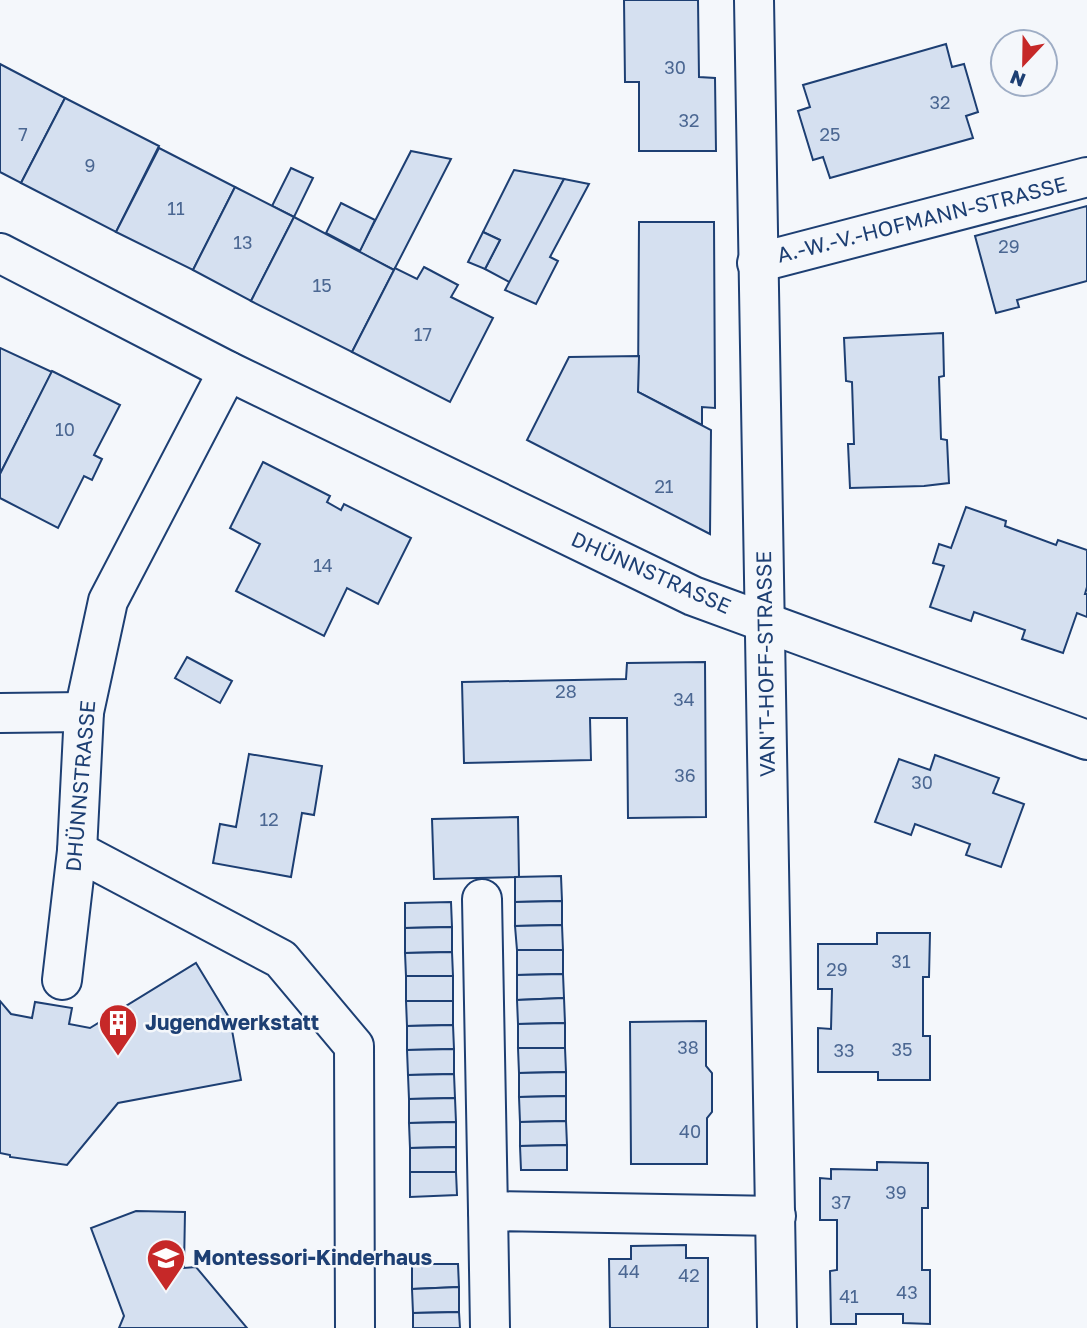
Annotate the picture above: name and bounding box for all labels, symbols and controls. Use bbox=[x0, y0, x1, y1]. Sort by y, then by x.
north arrow bbox=[989, 28, 1059, 98]
house number: 30 bbox=[664, 56, 686, 78]
text: N bbox=[1006, 66, 1028, 93]
house number: 32 bbox=[930, 91, 950, 113]
house number: 32 bbox=[679, 109, 699, 131]
house number: 7 bbox=[18, 123, 28, 145]
house number: 25 bbox=[820, 123, 840, 145]
house number: 9 bbox=[85, 154, 95, 176]
street label: A.-W.-V.-HOFMANN-STRASSE bbox=[774, 170, 1069, 268]
house number: 11 bbox=[167, 197, 185, 219]
house number: 13 bbox=[233, 231, 253, 253]
house number: 29 bbox=[998, 235, 1020, 257]
house number: 15 bbox=[312, 274, 332, 296]
house number: 17 bbox=[414, 323, 432, 345]
house number: 10 bbox=[55, 418, 75, 440]
house number: 21 bbox=[654, 475, 674, 497]
street label: DHÜNNSTRASSE bbox=[568, 525, 735, 619]
street label: VAN'T-HOFF-STRASSE bbox=[750, 551, 780, 777]
house number: 14 bbox=[313, 554, 333, 576]
house number: 28 bbox=[555, 680, 577, 702]
house number: 34 bbox=[673, 688, 695, 710]
street label: DHÜNNSTRASSE bbox=[60, 699, 100, 873]
house number: 36 bbox=[674, 764, 696, 786]
house number: 30 bbox=[911, 771, 933, 793]
house number: 12 bbox=[259, 808, 279, 830]
house number: 31 bbox=[891, 950, 911, 972]
house number: 29 bbox=[826, 958, 848, 980]
building icon: Jugendwerkstatt bbox=[97, 1002, 139, 1057]
place label: Jugendwerkstatt bbox=[145, 1009, 319, 1035]
house number: 38 bbox=[677, 1036, 699, 1058]
house number: 35 bbox=[892, 1038, 912, 1060]
house number: 33 bbox=[833, 1039, 855, 1061]
house number: 40 bbox=[679, 1120, 701, 1142]
house number: 39 bbox=[885, 1181, 907, 1203]
house number: 37 bbox=[831, 1191, 851, 1213]
school or university icon: Montessori-Kinderhaus bbox=[145, 1237, 187, 1292]
place label: Montessori-Kinderhaus bbox=[193, 1244, 432, 1270]
house number: 44 bbox=[618, 1260, 640, 1282]
house number: 42 bbox=[678, 1264, 700, 1286]
house number: 43 bbox=[896, 1281, 918, 1303]
house number: 41 bbox=[839, 1285, 859, 1307]

